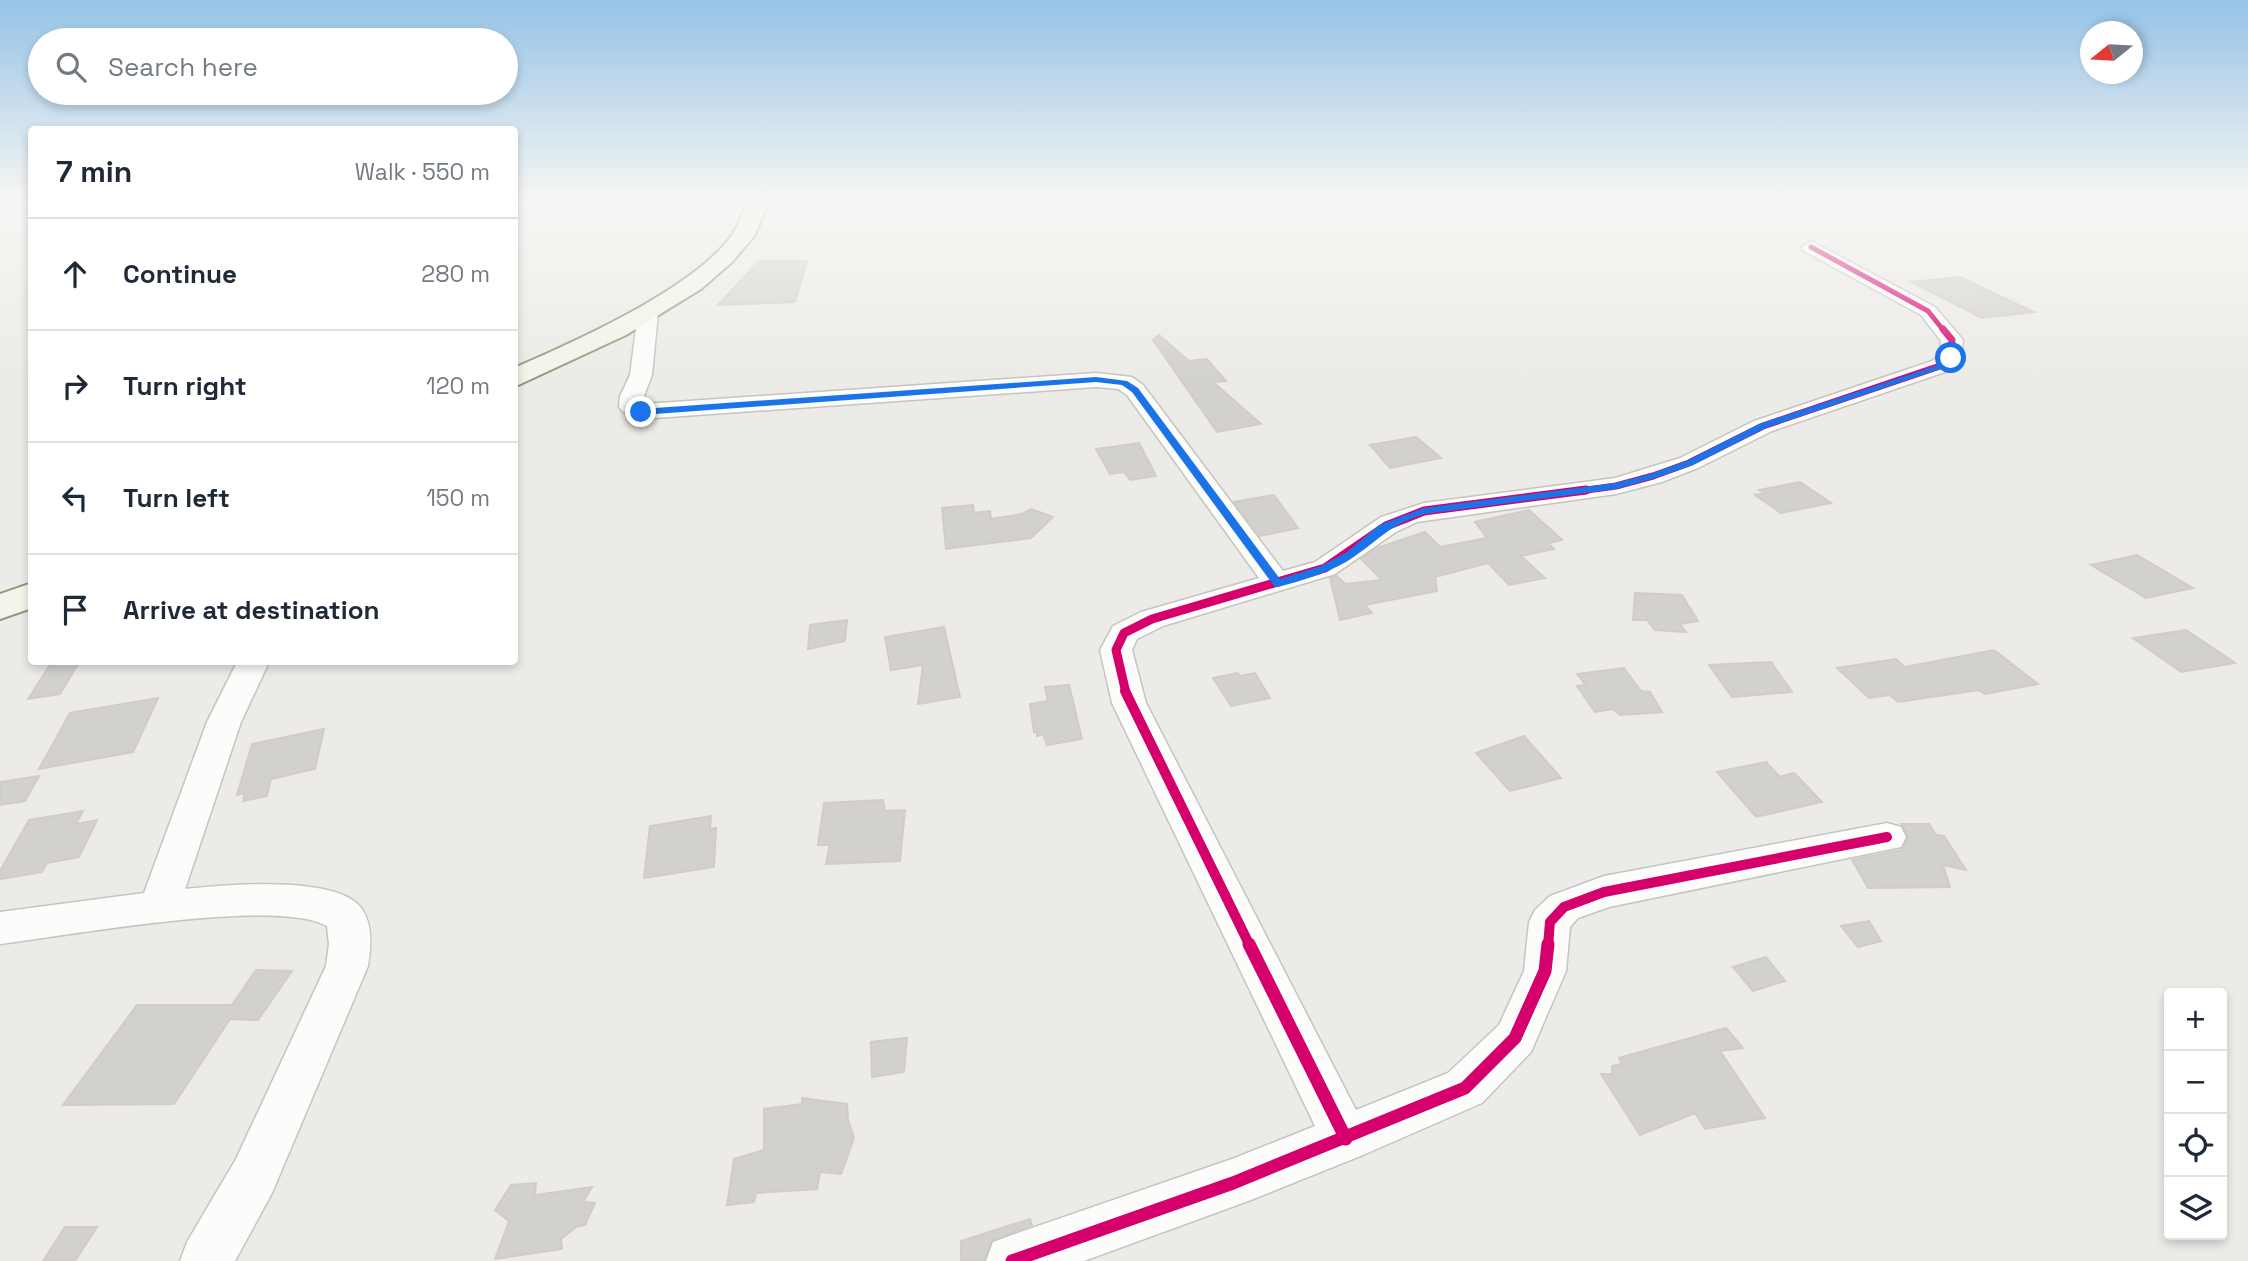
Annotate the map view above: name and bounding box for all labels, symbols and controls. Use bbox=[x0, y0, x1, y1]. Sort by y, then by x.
north arrow bbox=[2080, 21, 2143, 84]
search box bbox=[28, 28, 518, 105]
icon: search bbox=[52, 48, 90, 86]
text: Search here bbox=[108, 50, 258, 84]
text: 7 min bbox=[56, 152, 132, 191]
text: Walk · 550 m bbox=[355, 157, 490, 187]
icon: ahead bbox=[56, 255, 94, 293]
text: Continue bbox=[123, 257, 237, 291]
text: 280 m bbox=[421, 259, 490, 289]
route start bbox=[1935, 342, 1966, 373]
icon: right bbox=[56, 367, 94, 405]
text: Turn right bbox=[123, 369, 247, 403]
text: 120 m bbox=[426, 371, 490, 401]
route end bbox=[625, 396, 656, 427]
icon: left bbox=[56, 479, 94, 517]
text: Turn left bbox=[123, 481, 230, 515]
text: 150 m bbox=[426, 483, 490, 513]
icon: arrive bbox=[56, 591, 94, 629]
text: Arrive at destination bbox=[123, 593, 380, 627]
map controls bbox=[2164, 988, 2227, 1240]
button: + bbox=[2164, 988, 2227, 1051]
button: − bbox=[2164, 1051, 2227, 1114]
button: locate bbox=[2164, 1114, 2227, 1177]
button: layers bbox=[2164, 1177, 2227, 1240]

